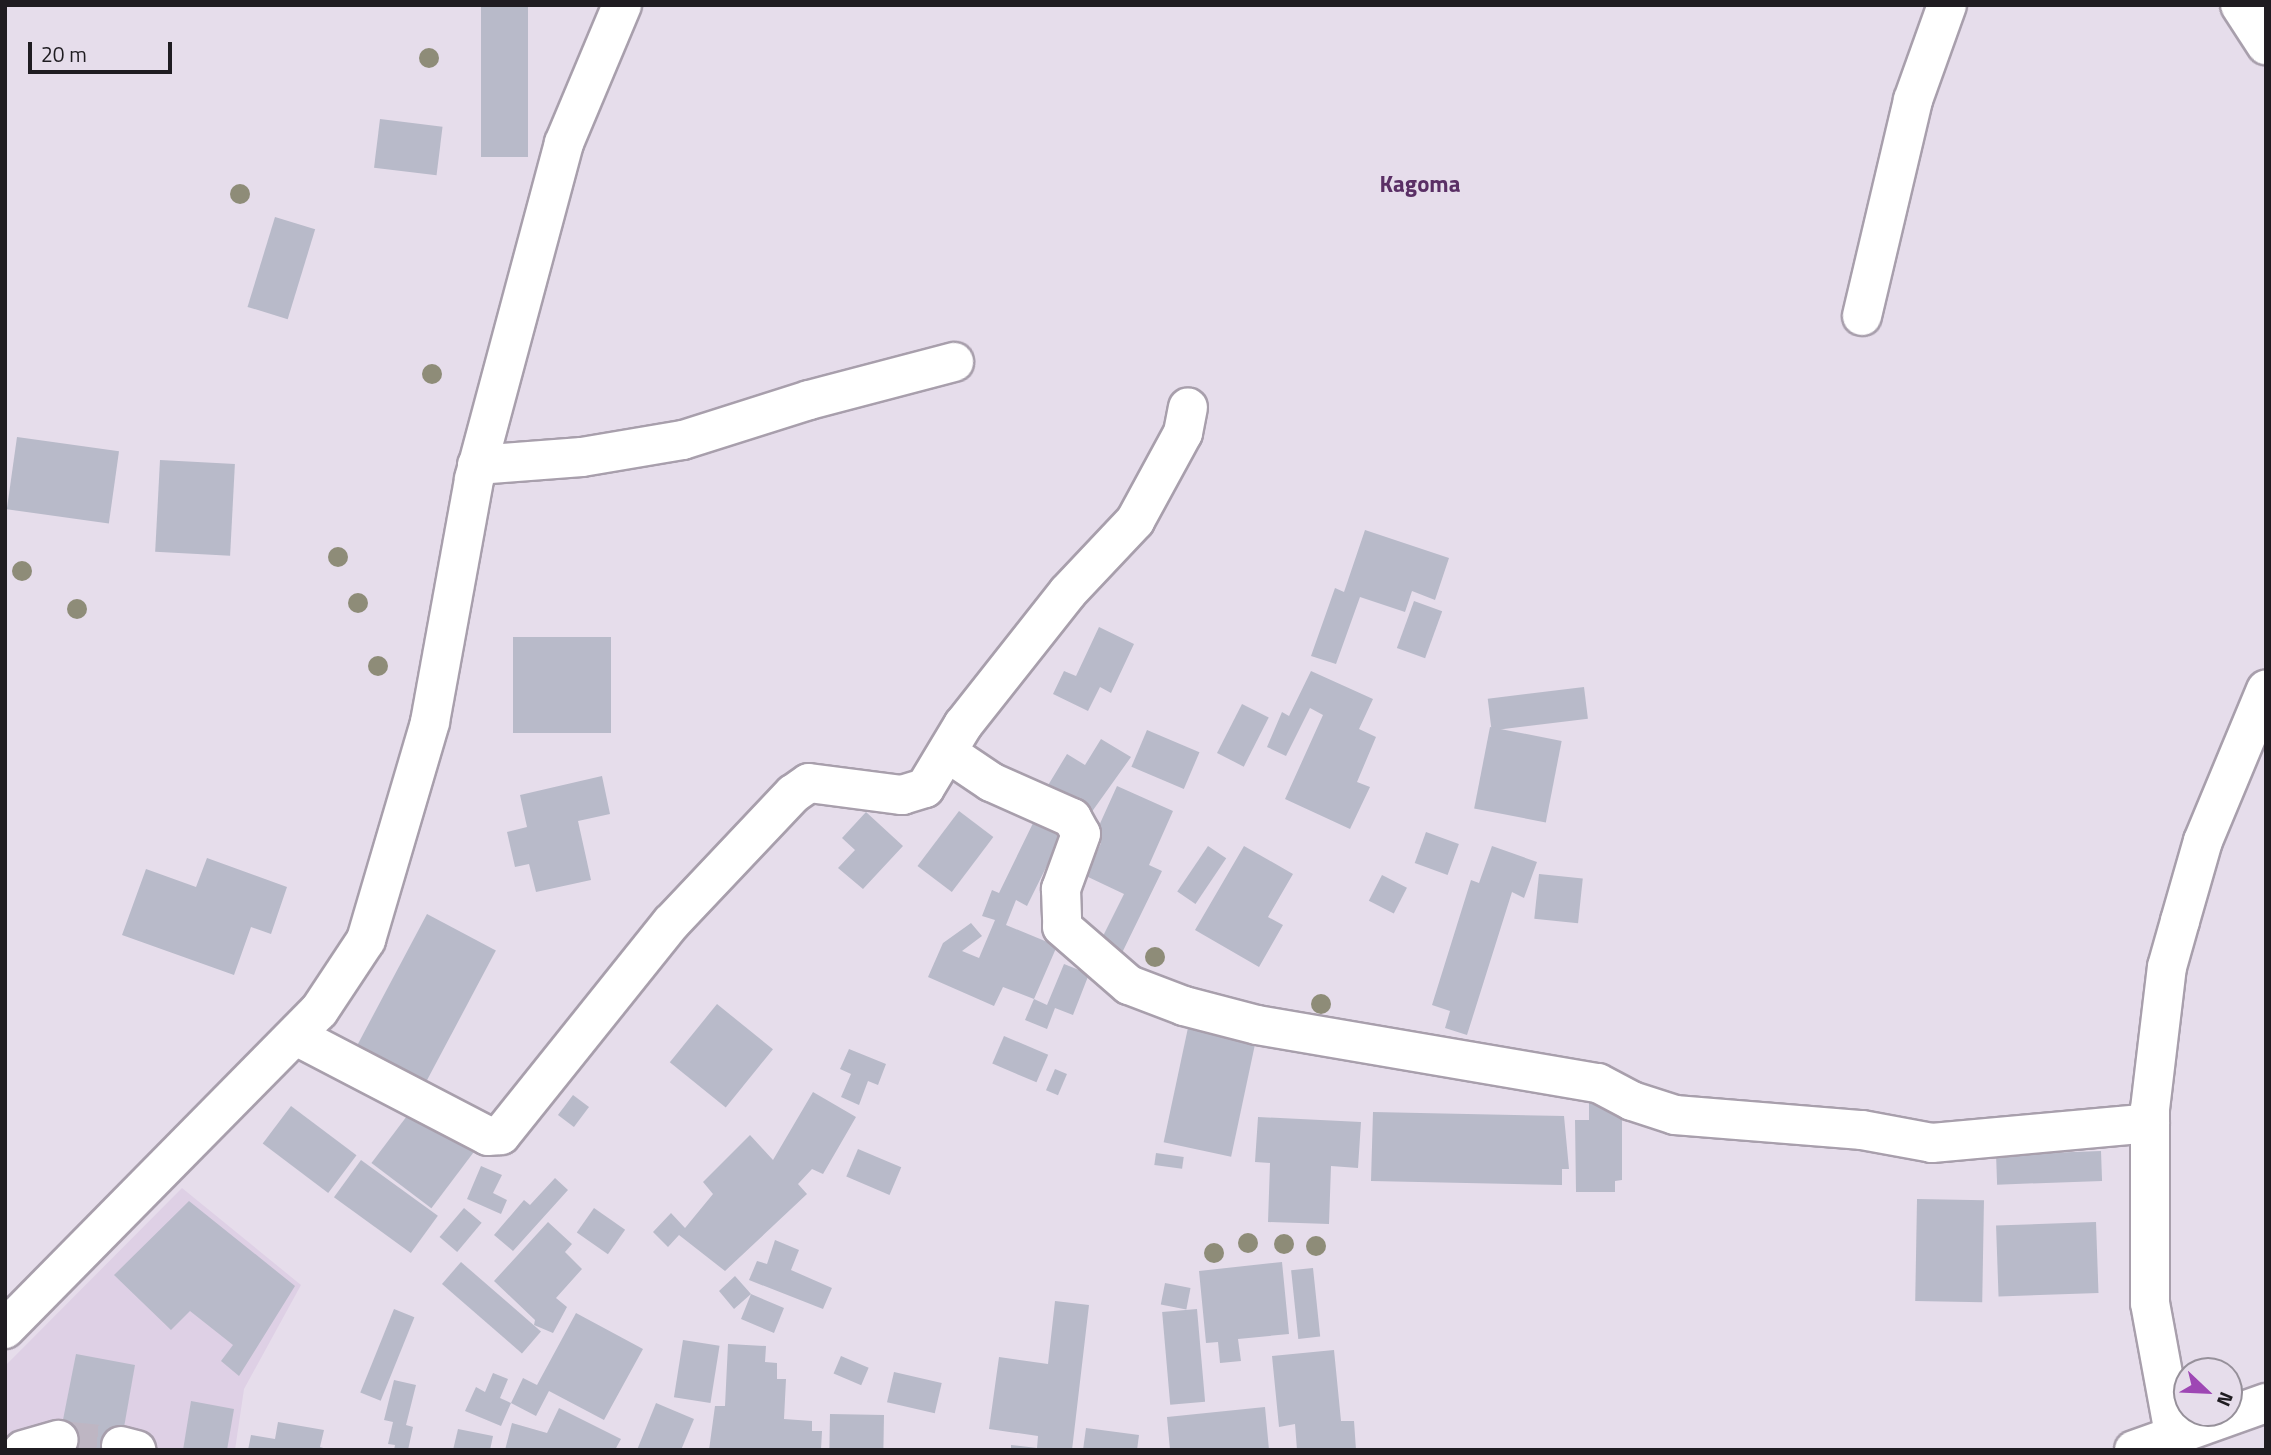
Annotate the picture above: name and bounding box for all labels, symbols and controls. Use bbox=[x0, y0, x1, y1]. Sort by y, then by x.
scale bar bbox=[32, 28, 175, 72]
text: 20 m bbox=[41, 38, 87, 70]
district label: Kagoma bbox=[1380, 170, 1460, 198]
north arrow bbox=[2173, 1357, 2243, 1427]
text: N bbox=[2210, 1388, 2242, 1411]

